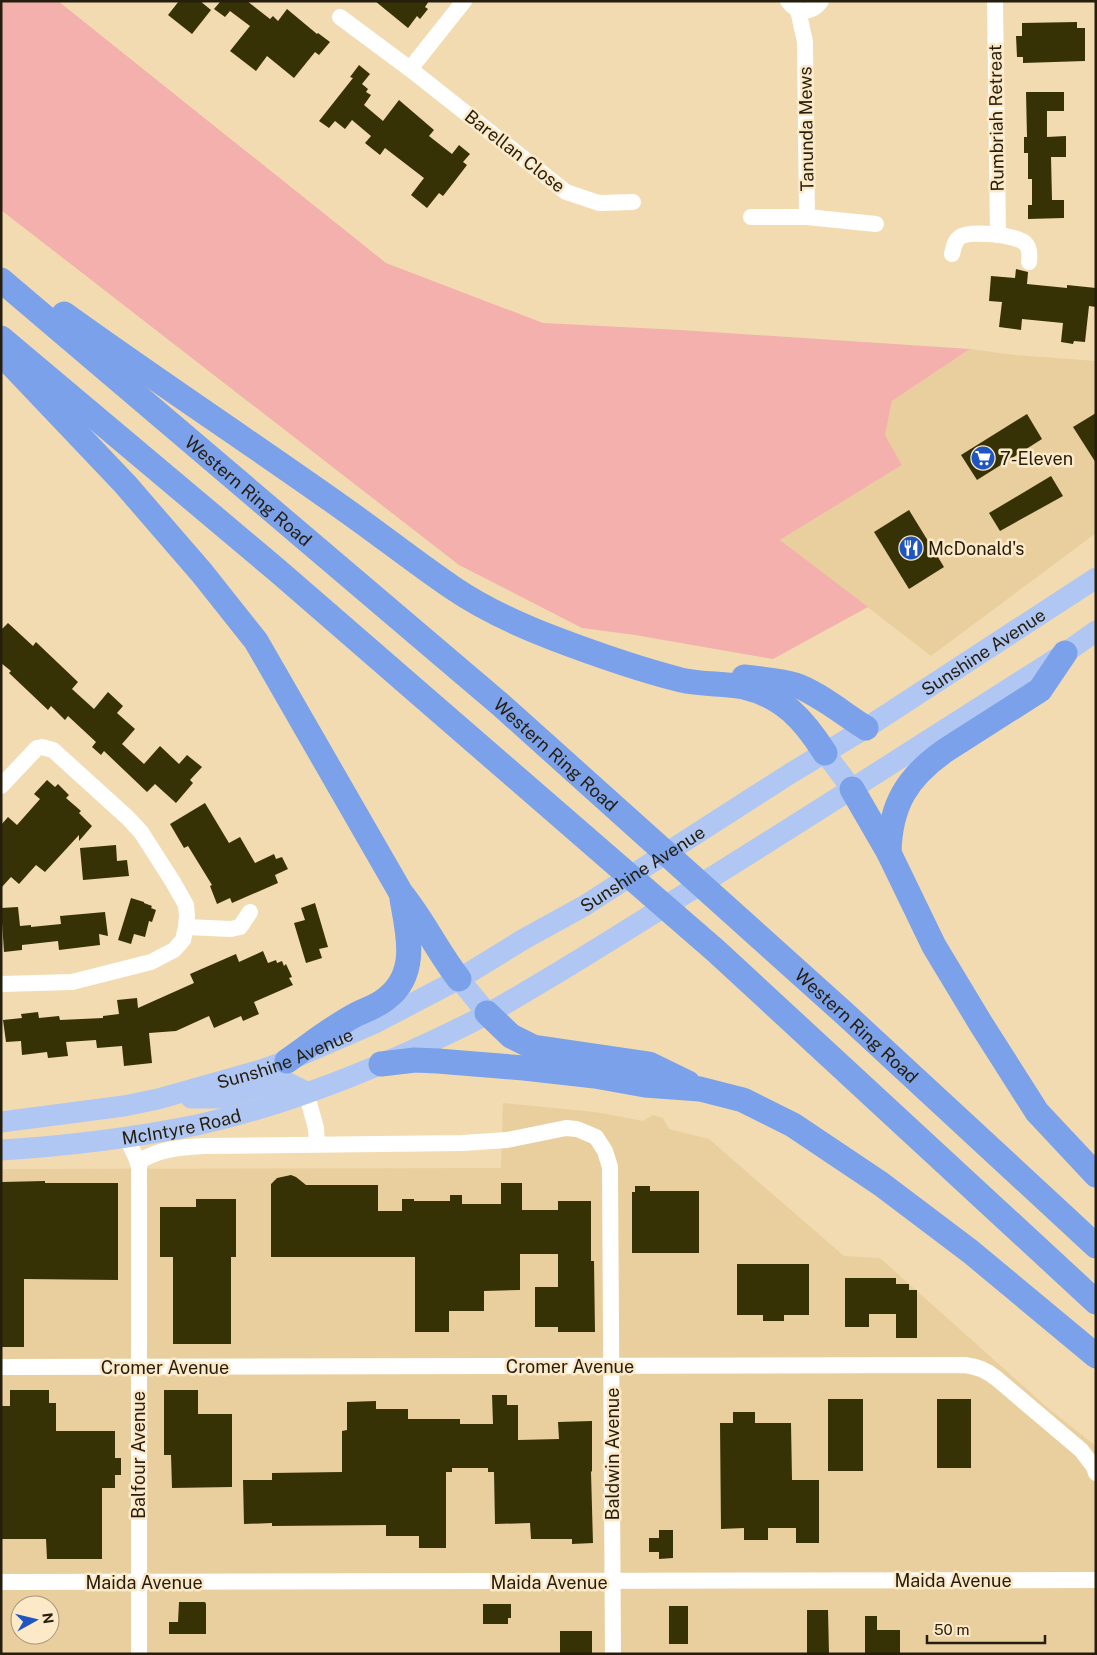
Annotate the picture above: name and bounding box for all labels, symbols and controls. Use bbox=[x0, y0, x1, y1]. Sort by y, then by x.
street label: Rumbriah Retreat bbox=[984, 44, 1008, 192]
street label: Tanunda Mews bbox=[794, 66, 818, 192]
street label: Barellan Close bbox=[461, 105, 569, 197]
street label: Western Ring Road bbox=[181, 431, 316, 550]
supermarket icon: 7-Eleven bbox=[970, 445, 996, 471]
place label: 7-Eleven bbox=[1000, 448, 1073, 469]
restaurant icon: McDonald's bbox=[898, 535, 924, 561]
place label: McDonald's bbox=[928, 538, 1024, 559]
street label: Sunshine Avenue bbox=[917, 604, 1049, 700]
street label: Western Ring Road bbox=[490, 693, 622, 815]
street label: Sunshine Avenue bbox=[576, 821, 708, 916]
street label: Western Ring Road bbox=[791, 964, 923, 1087]
street label: Sunshine Avenue bbox=[214, 1023, 356, 1092]
street label: McIntyre Road bbox=[120, 1104, 243, 1148]
street label: Cromer Avenue bbox=[506, 1356, 634, 1377]
street label: Cromer Avenue bbox=[101, 1357, 229, 1378]
street label: Baldwin Avenue bbox=[602, 1388, 623, 1520]
street label: Balfour Avenue bbox=[128, 1391, 149, 1519]
street label: Maida Avenue bbox=[894, 1570, 1012, 1591]
street label: Maida Avenue bbox=[85, 1572, 203, 1593]
street label: Maida Avenue bbox=[490, 1572, 608, 1593]
north arrow bbox=[10, 1595, 60, 1645]
text: N bbox=[39, 1612, 57, 1625]
scale bar bbox=[927, 1612, 1044, 1644]
text: 50 m bbox=[934, 1621, 969, 1638]

